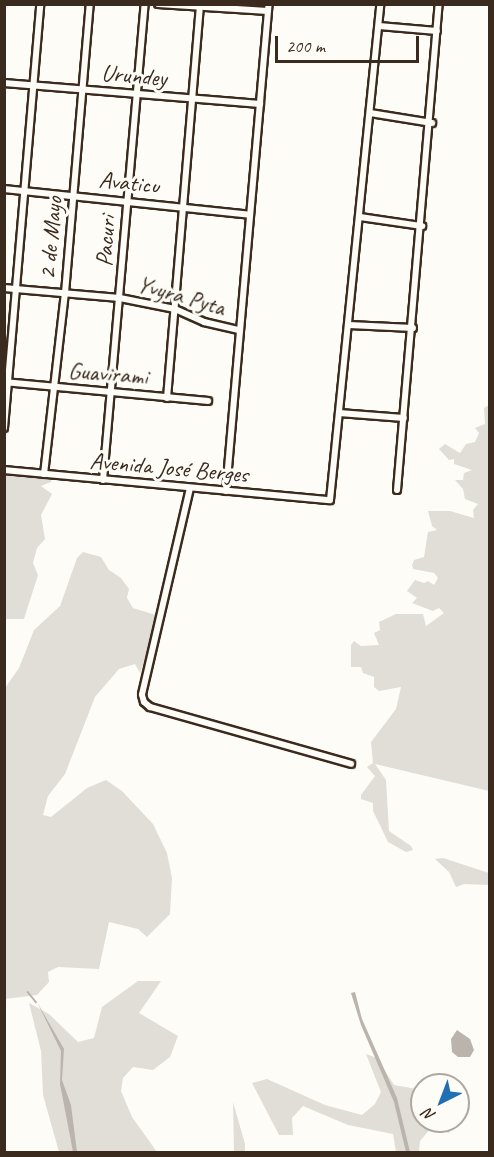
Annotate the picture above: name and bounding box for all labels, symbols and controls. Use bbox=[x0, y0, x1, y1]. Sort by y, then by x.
scale bar bbox=[278, 24, 422, 62]
text: 200 m bbox=[286, 35, 325, 57]
street label: Urundey bbox=[100, 59, 168, 93]
street label: Avaticu bbox=[97, 166, 161, 200]
street label: 2 de Mayo bbox=[33, 195, 69, 281]
street label: Pacuri bbox=[90, 214, 122, 268]
street label: Yvyra Pyta bbox=[134, 270, 228, 322]
street label: Guavirami bbox=[67, 356, 149, 392]
street label: Avenida José Berges bbox=[89, 447, 249, 489]
north arrow bbox=[410, 1073, 470, 1133]
text: N bbox=[419, 1104, 440, 1126]

